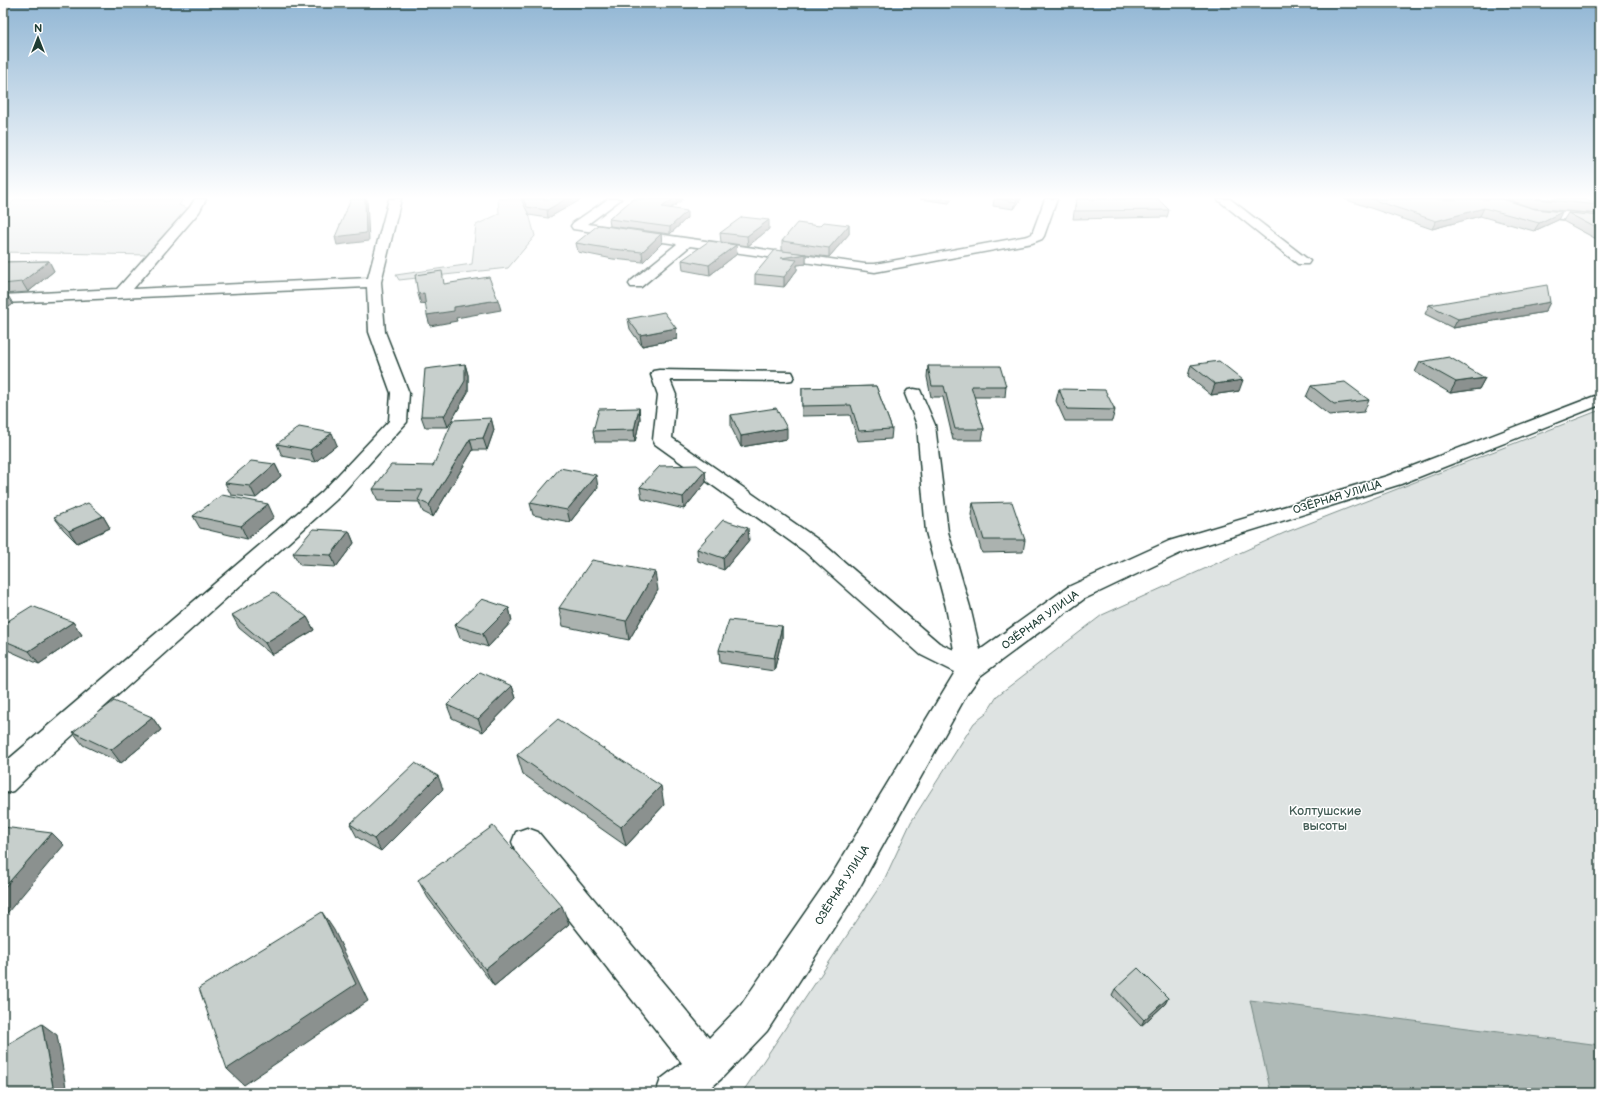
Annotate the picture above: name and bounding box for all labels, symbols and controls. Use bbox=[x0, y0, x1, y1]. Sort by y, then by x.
north arrow bbox=[18, 18, 58, 58]
text: N bbox=[34, 22, 42, 35]
street label: ОЗЁРНАЯ УЛИЦА bbox=[1291, 476, 1383, 517]
street label: ОЗЁРНАЯ УЛИЦА bbox=[999, 587, 1081, 652]
park label: Колтушские высоты bbox=[1289, 803, 1361, 834]
street label: ОЗЁРНАЯ УЛИЦА bbox=[811, 842, 872, 927]

